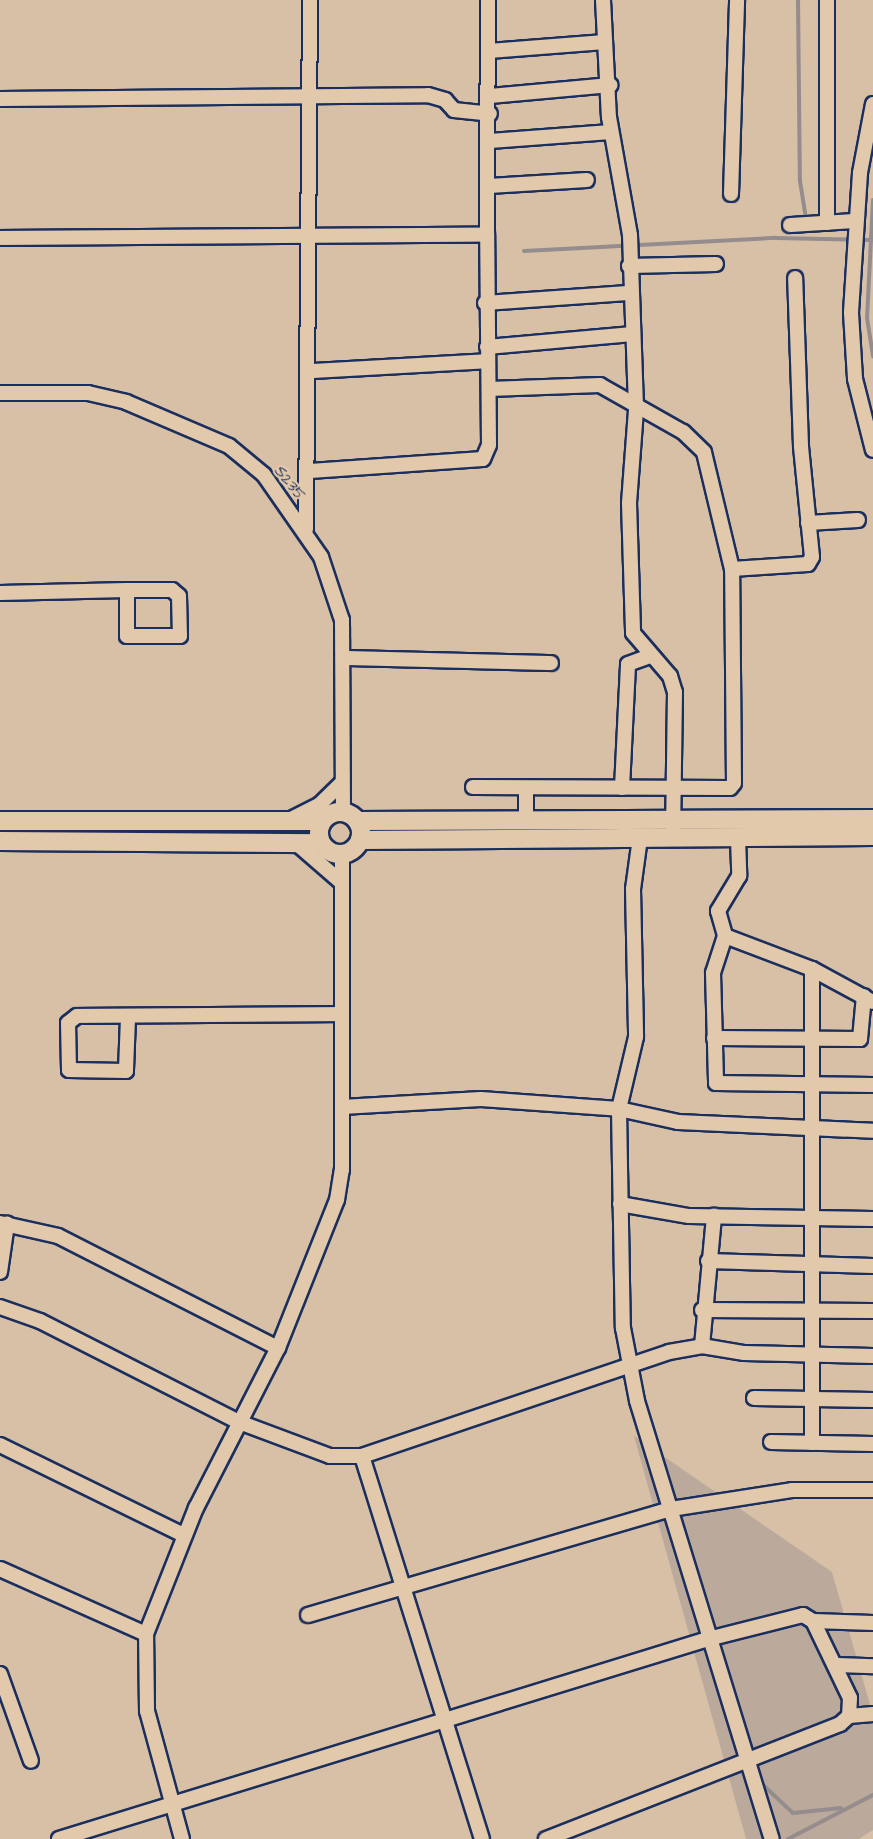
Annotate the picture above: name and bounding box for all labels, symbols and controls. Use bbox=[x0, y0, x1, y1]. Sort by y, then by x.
street label: S235 bbox=[270, 462, 310, 504]

